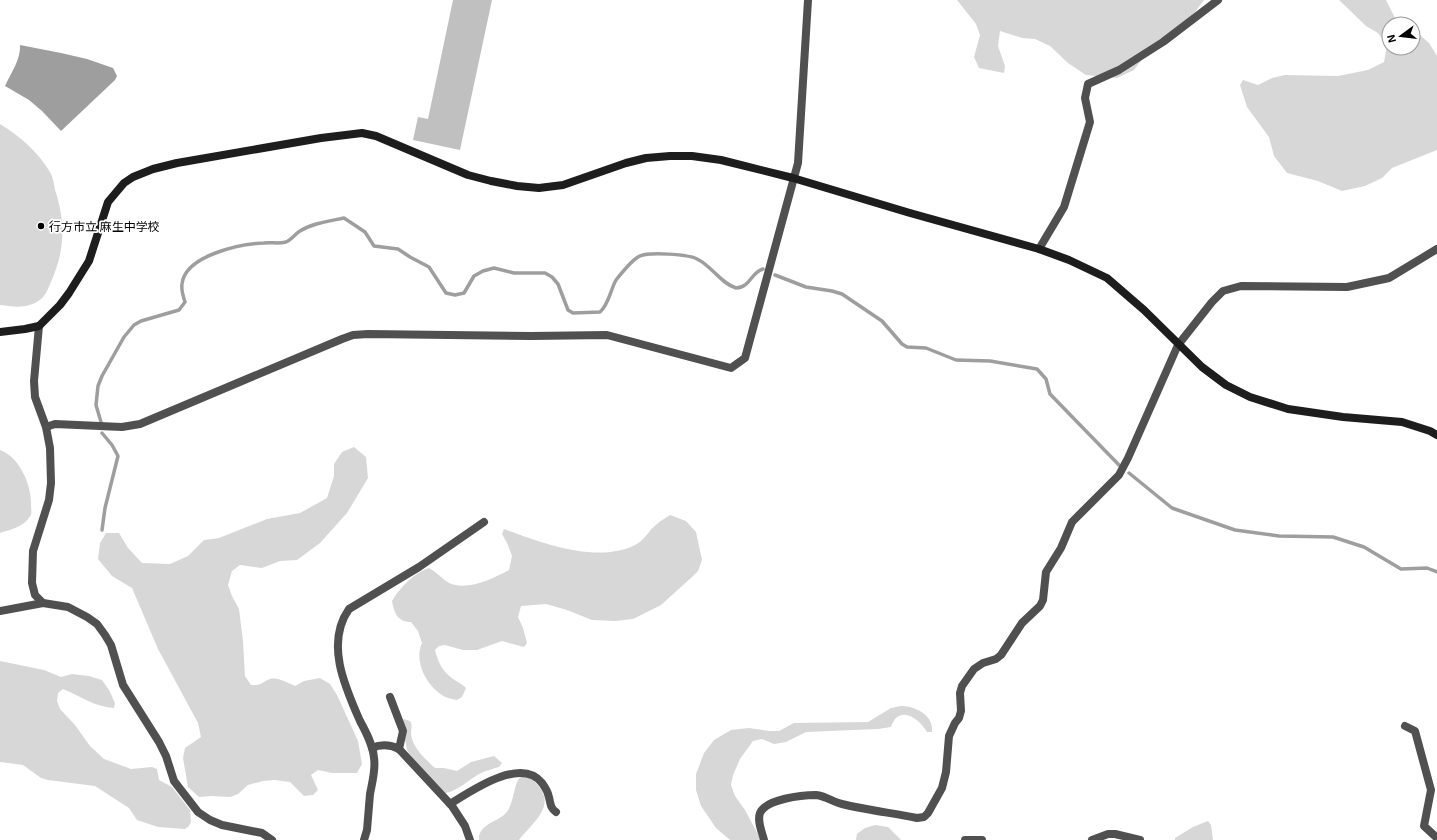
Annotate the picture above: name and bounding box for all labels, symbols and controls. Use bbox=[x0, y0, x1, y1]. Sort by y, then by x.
north arrow bbox=[1381, 16, 1421, 56]
text: N bbox=[1384, 33, 1398, 44]
place label: 行方市立 麻生中学校 bbox=[49, 219, 160, 233]
marker: 行方市立 麻生中学校 bbox=[36, 221, 46, 231]

